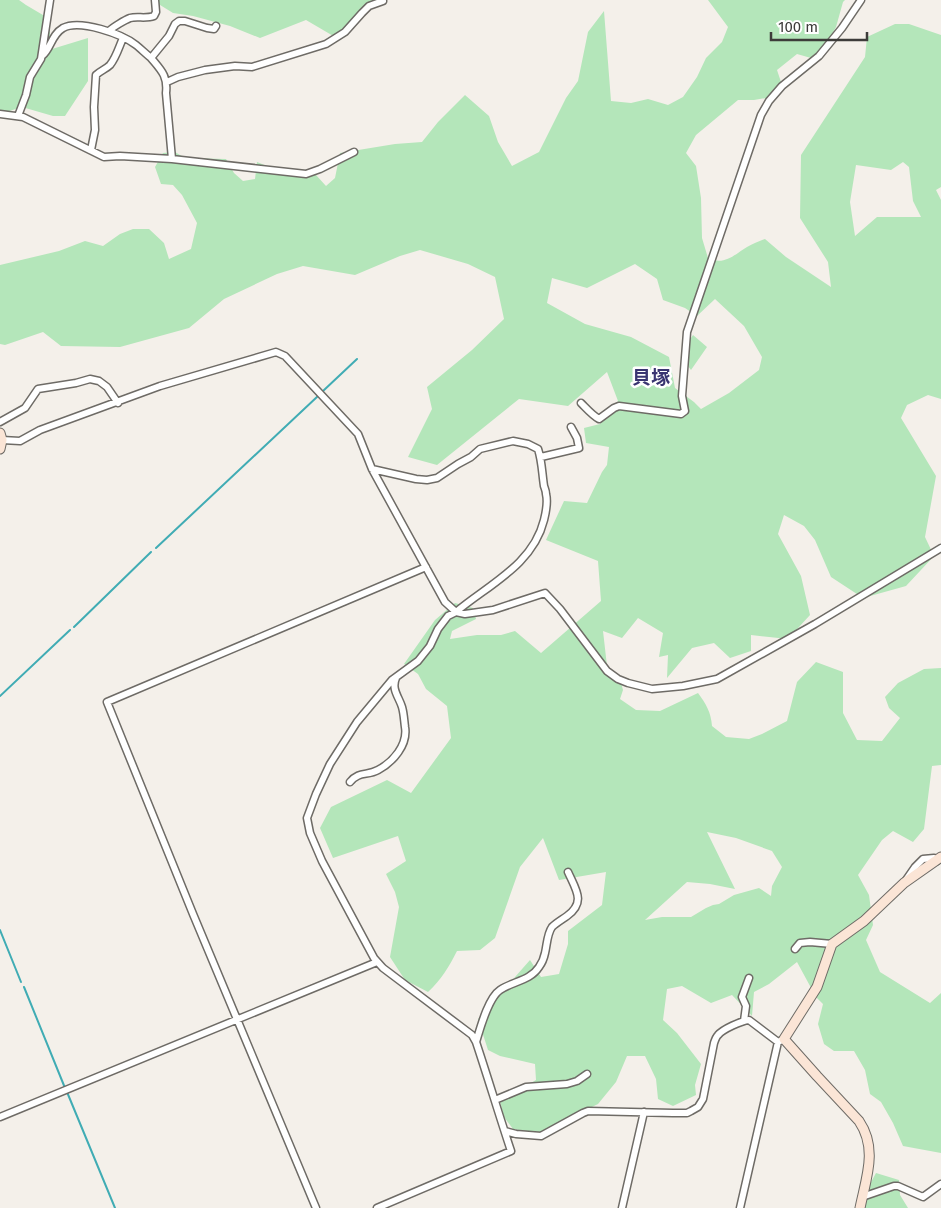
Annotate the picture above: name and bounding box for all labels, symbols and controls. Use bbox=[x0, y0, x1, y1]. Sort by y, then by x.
scale bar bbox=[771, 10, 867, 42]
text: 100 m bbox=[778, 18, 818, 36]
district label: 貝塚 bbox=[632, 366, 670, 389]

